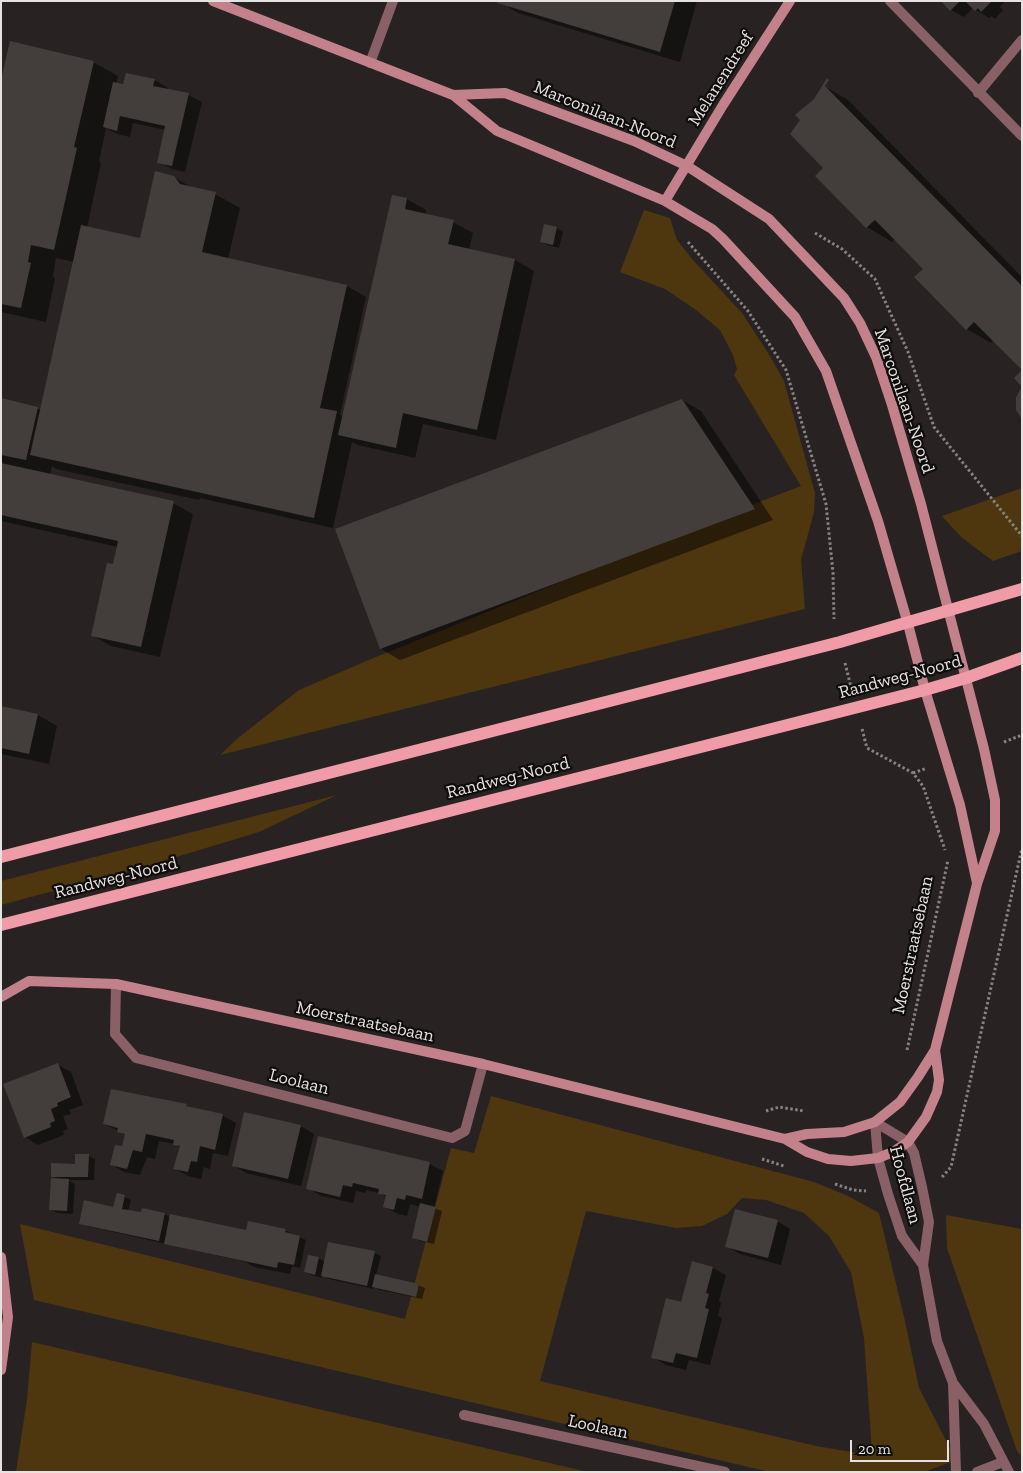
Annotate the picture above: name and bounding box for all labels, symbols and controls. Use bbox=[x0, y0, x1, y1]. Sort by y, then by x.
street label: Melanendreef bbox=[684, 28, 758, 130]
street label: Marconilaan-Noord bbox=[531, 77, 679, 153]
street label: Marconilaan-Noord bbox=[869, 326, 939, 476]
street label: Randweg-Noord bbox=[836, 650, 964, 704]
street label: Randweg-Noord bbox=[444, 752, 572, 804]
street label: Randweg-Noord bbox=[52, 852, 180, 904]
street label: Moerstraatsebaan bbox=[888, 874, 938, 1016]
street label: Moerstraatsebaan bbox=[294, 997, 436, 1047]
street label: Loolaan bbox=[267, 1064, 331, 1100]
street label: Hoofdlaan bbox=[884, 1144, 926, 1226]
street label: Loolaan bbox=[566, 1410, 630, 1444]
scale bar bbox=[853, 1430, 952, 1462]
text: 20 m bbox=[858, 1440, 891, 1458]

